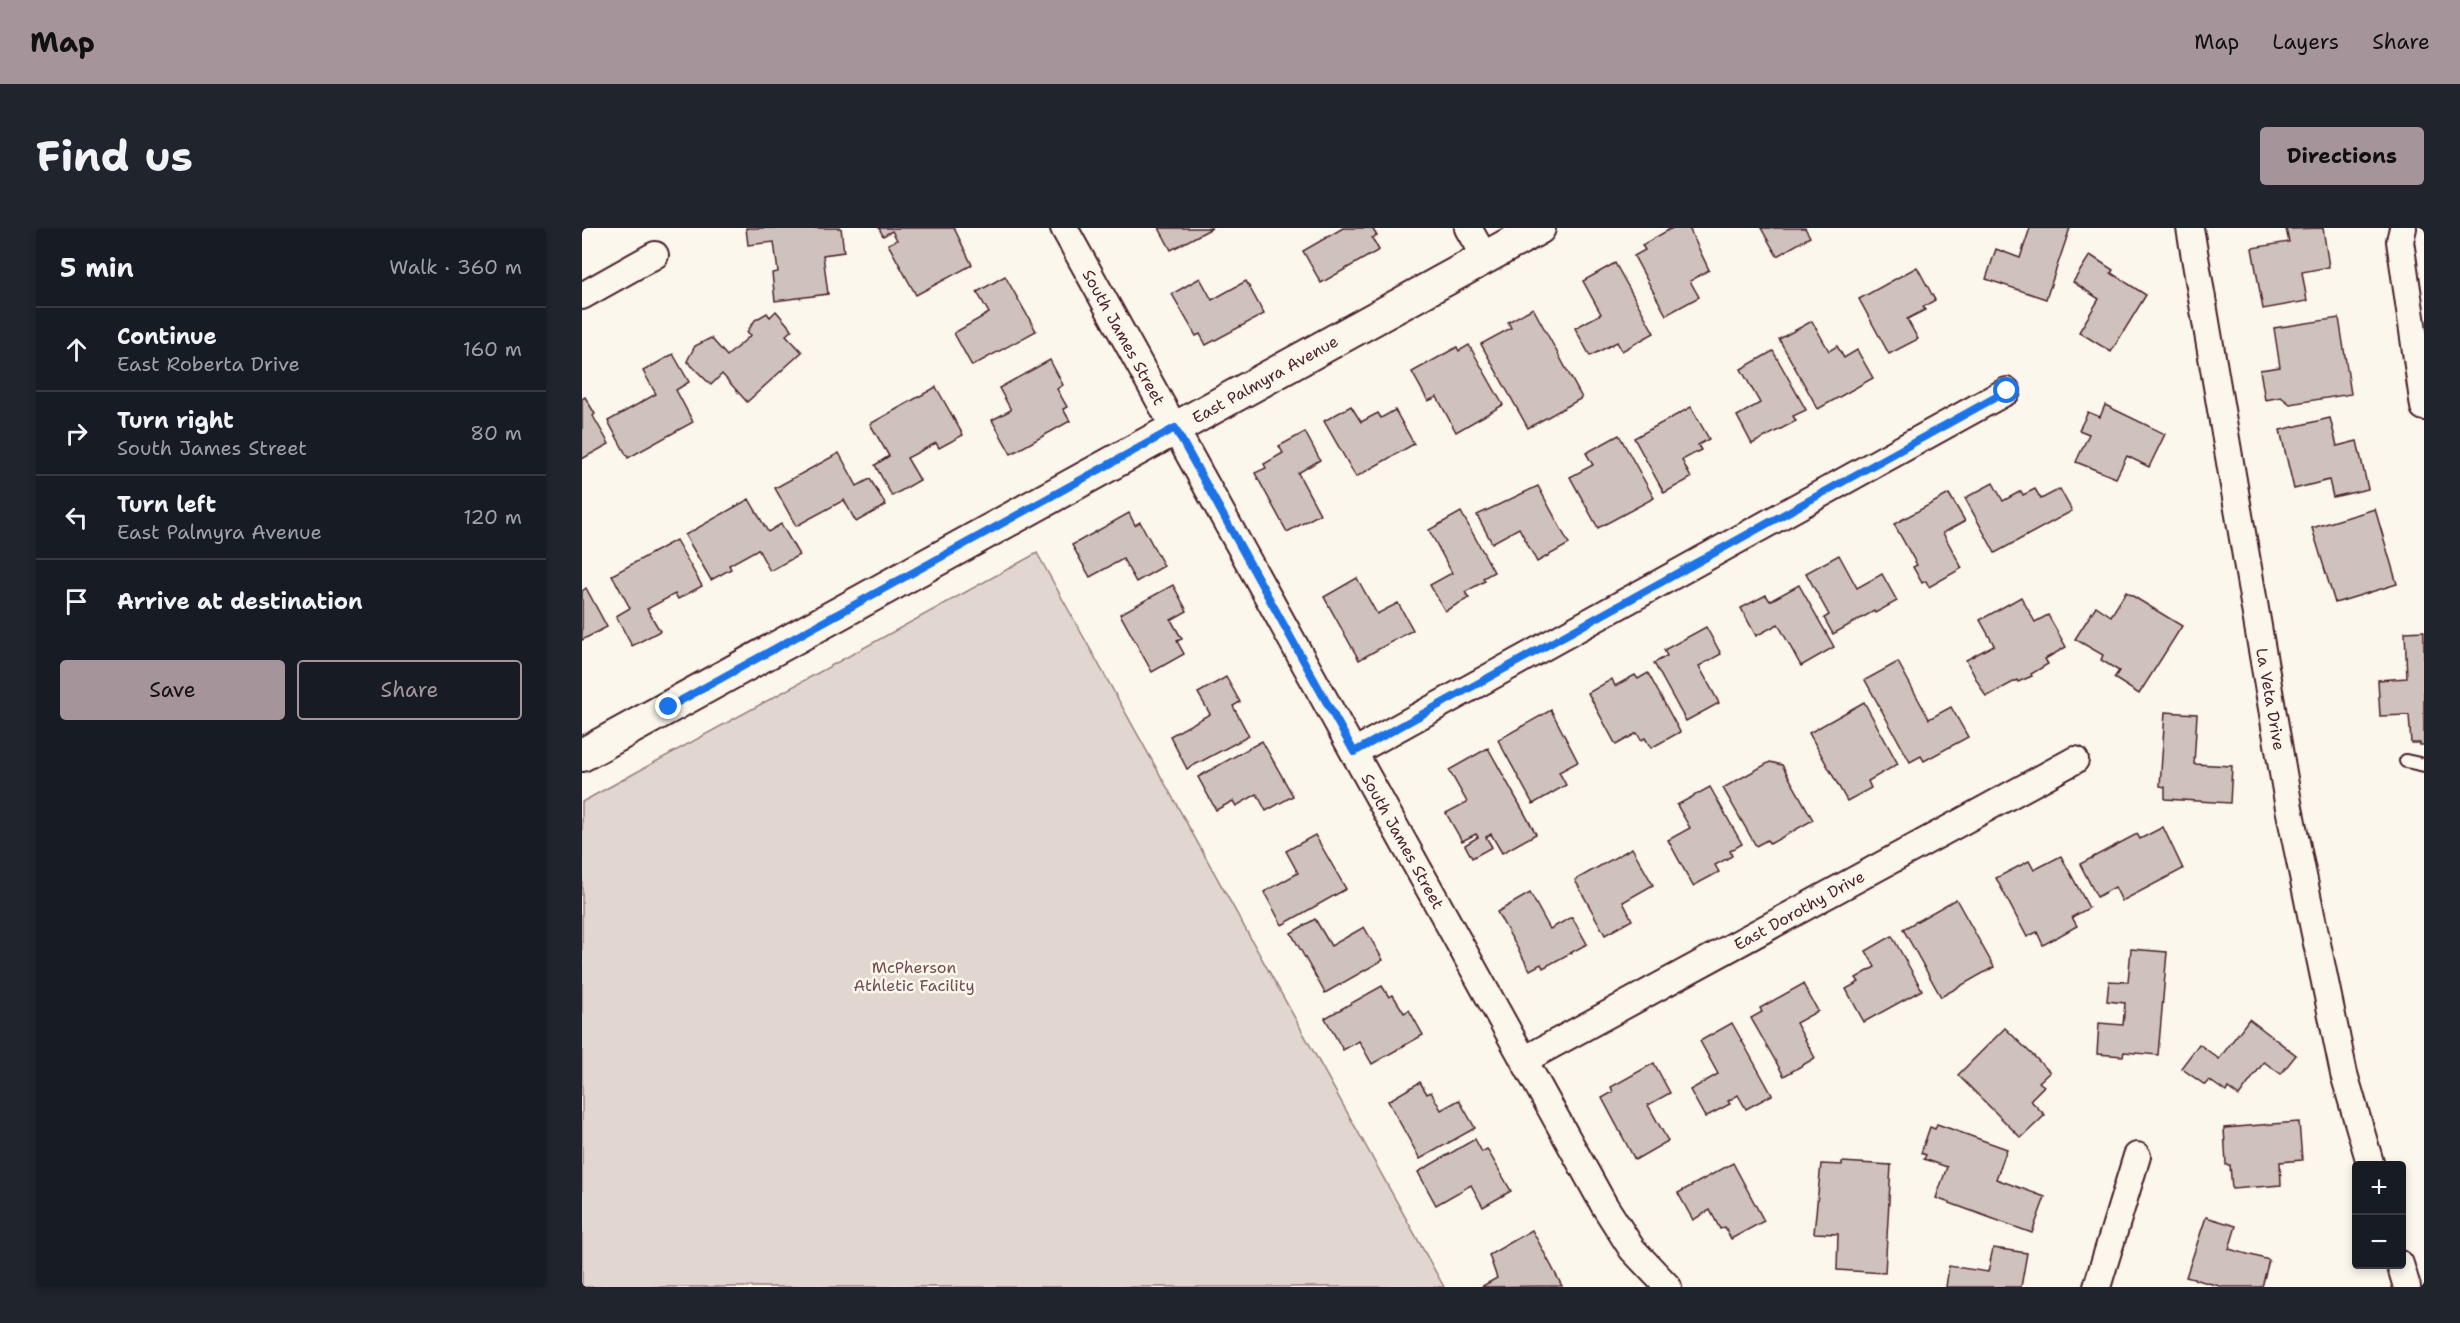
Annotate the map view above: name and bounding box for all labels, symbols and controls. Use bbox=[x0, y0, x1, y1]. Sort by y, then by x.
text: Map bbox=[30, 23, 95, 61]
text: Map bbox=[2194, 28, 2239, 56]
text: Layers bbox=[2272, 28, 2339, 56]
text: Share bbox=[2372, 28, 2430, 56]
button: Directions bbox=[2260, 127, 2424, 185]
text: Find us bbox=[36, 128, 193, 184]
text: 5 min bbox=[60, 250, 134, 285]
text: Walk · 360 m bbox=[389, 254, 522, 280]
street label: South James Street bbox=[1078, 266, 1170, 409]
text: Continue bbox=[117, 322, 217, 351]
street label: East Palmyra Avenue bbox=[1189, 331, 1342, 428]
icon: ahead bbox=[60, 333, 93, 366]
text: 160 m bbox=[463, 336, 522, 362]
text: East Roberta Drive bbox=[117, 351, 300, 377]
route start bbox=[1993, 377, 2019, 403]
text: Turn right bbox=[117, 406, 234, 435]
icon: right bbox=[60, 417, 93, 450]
text: 80 m bbox=[470, 420, 522, 446]
text: South James Street bbox=[117, 435, 307, 461]
text: Turn left bbox=[117, 490, 216, 519]
icon: left bbox=[60, 501, 93, 534]
text: 120 m bbox=[463, 504, 522, 530]
text: East Palmyra Avenue bbox=[117, 519, 322, 545]
icon: arrive bbox=[60, 585, 93, 618]
text: Arrive at destination bbox=[117, 587, 363, 616]
street label: La Veta Drive bbox=[2251, 646, 2290, 752]
button: Save bbox=[60, 660, 285, 720]
button: Share bbox=[297, 660, 522, 720]
route end bbox=[655, 693, 681, 719]
street label: South James Street bbox=[1357, 770, 1449, 913]
street label: East Dorothy Drive bbox=[1730, 866, 1868, 955]
park label: McPherson Athletic Facility bbox=[853, 957, 975, 996]
map controls bbox=[2352, 1161, 2406, 1269]
button: + bbox=[2352, 1161, 2406, 1215]
button: − bbox=[2352, 1215, 2406, 1269]

